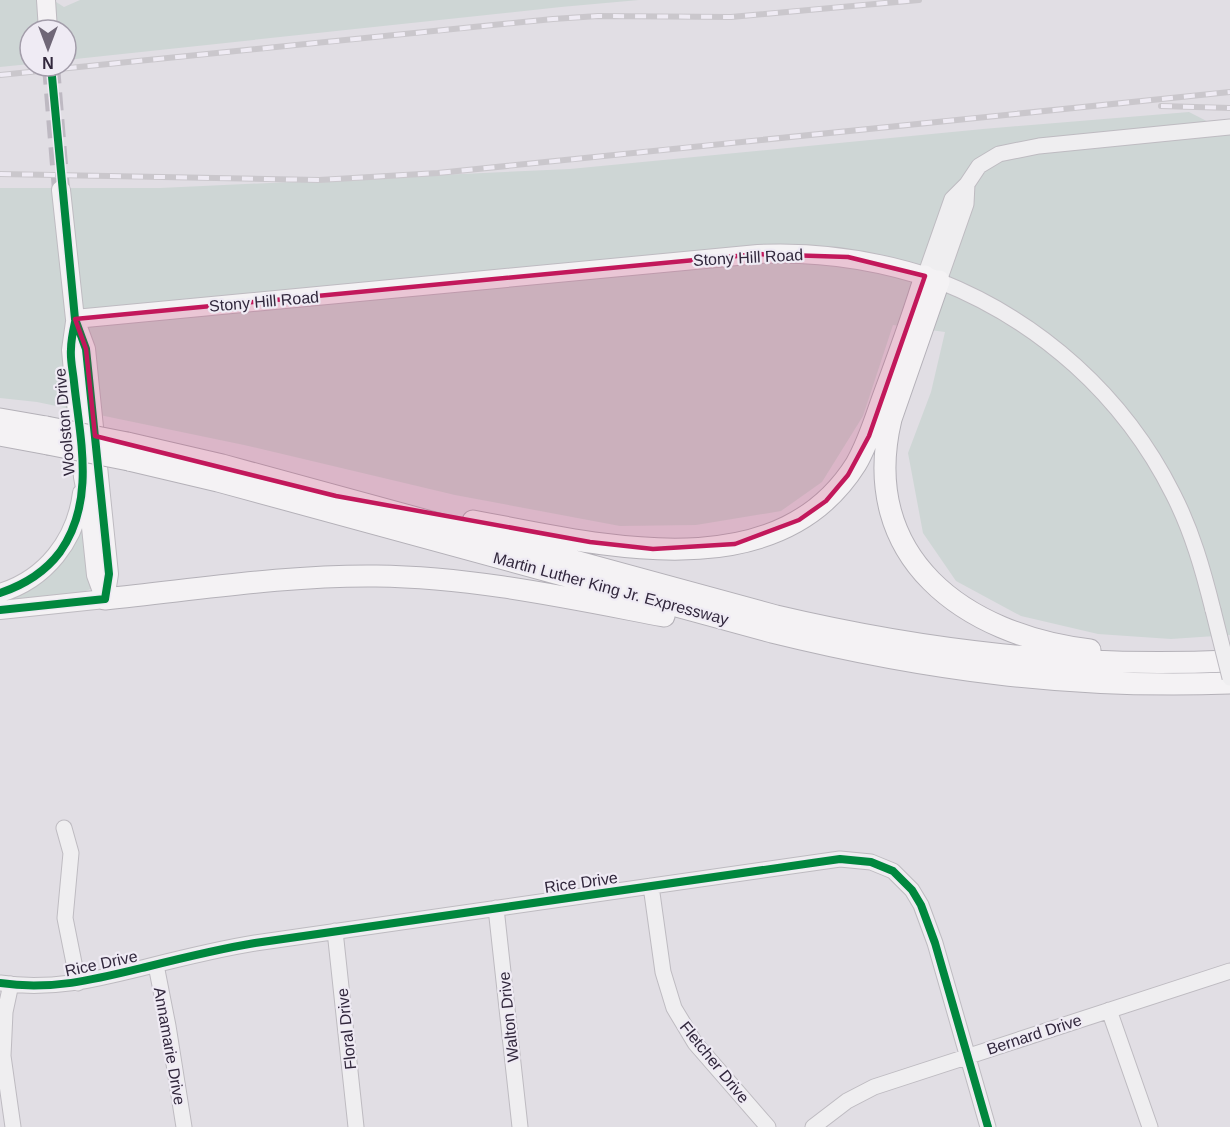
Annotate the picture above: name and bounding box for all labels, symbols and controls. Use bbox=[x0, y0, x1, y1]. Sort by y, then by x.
north arrow bbox=[18, 18, 78, 78]
text: N bbox=[42, 54, 54, 71]
street label: Stony Hill Road bbox=[693, 246, 804, 269]
street label: Stony Hill Road bbox=[208, 288, 320, 315]
street label: Woolston Drive bbox=[51, 367, 78, 477]
street label: Martin Luther King Jr. Expressway bbox=[491, 549, 730, 628]
street label: Rice Drive bbox=[543, 869, 619, 896]
street label: Rice Drive bbox=[63, 947, 139, 979]
street label: Walton Drive bbox=[495, 971, 522, 1063]
street label: Annamarie Drive bbox=[151, 986, 188, 1106]
street label: Floral Drive bbox=[334, 987, 359, 1071]
street label: Bernard Drive bbox=[985, 1011, 1084, 1058]
street label: Fletcher Drive bbox=[677, 1018, 753, 1106]

